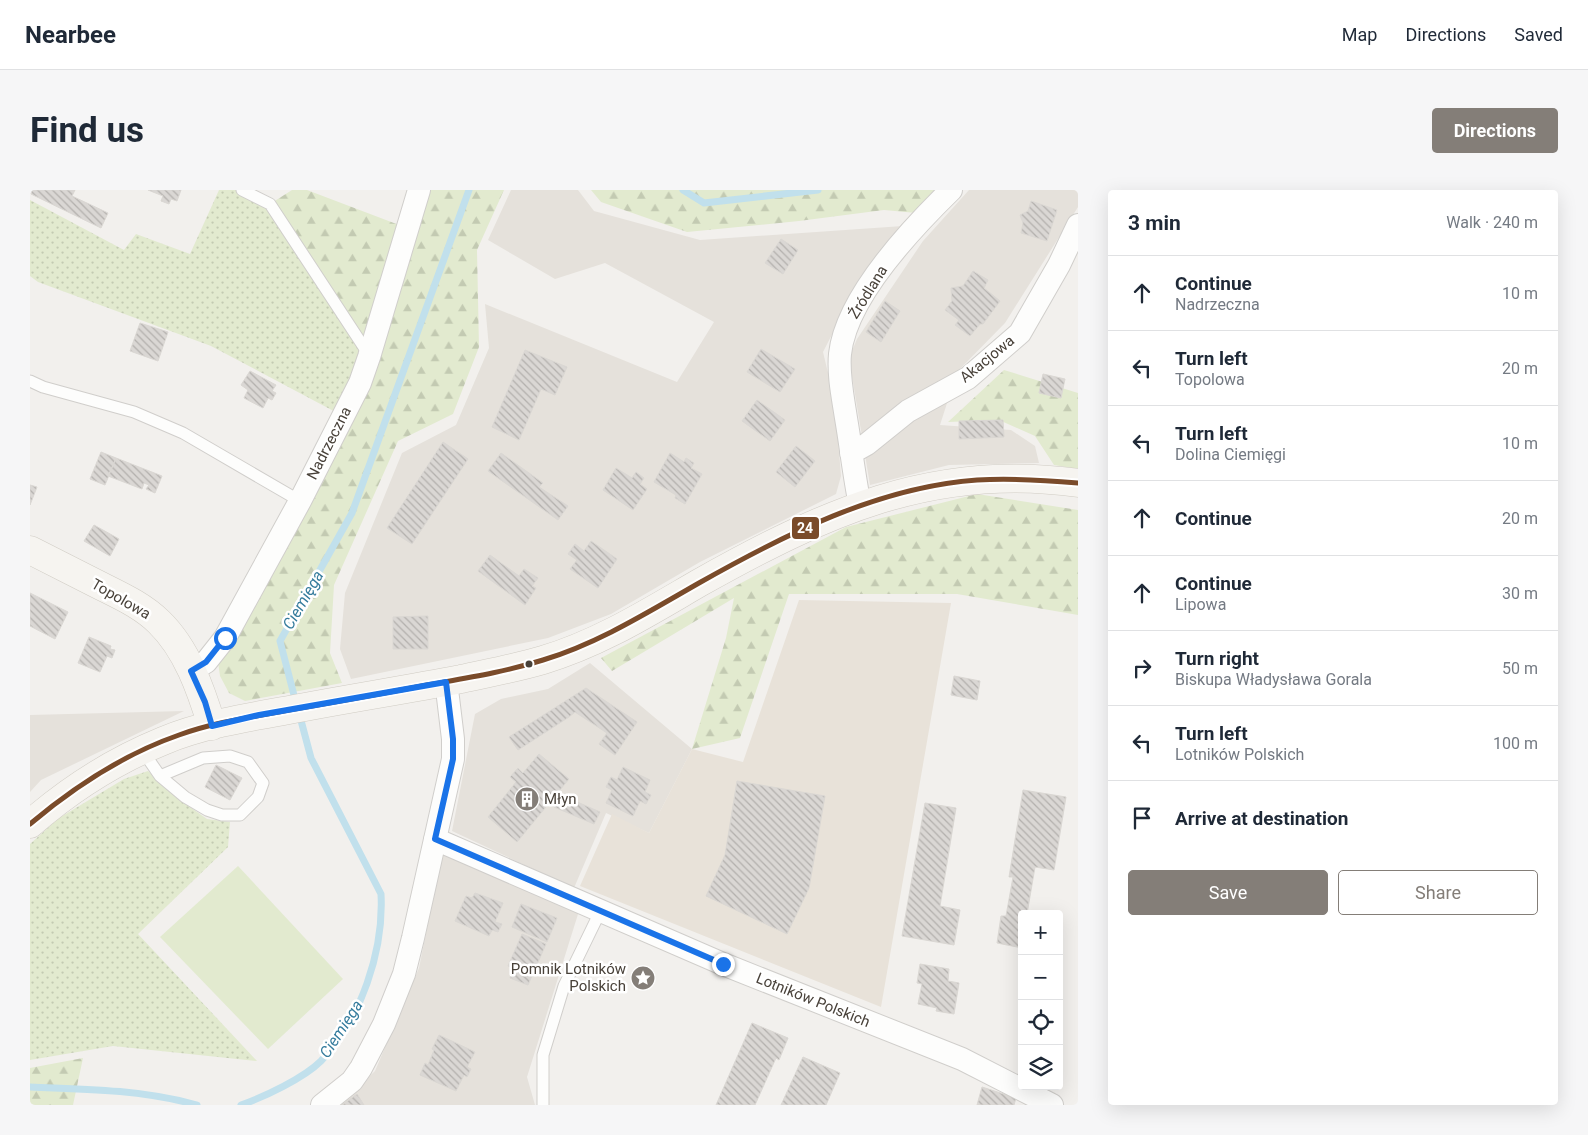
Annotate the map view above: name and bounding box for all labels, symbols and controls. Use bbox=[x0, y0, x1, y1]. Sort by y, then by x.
text: Nearbee bbox=[25, 21, 116, 49]
text: Map bbox=[1342, 24, 1377, 45]
text: Directions bbox=[1405, 24, 1486, 45]
text: Saved bbox=[1514, 24, 1563, 45]
button: Directions bbox=[1432, 108, 1558, 153]
text: Find us bbox=[30, 110, 144, 151]
text: 3 min bbox=[1128, 211, 1181, 235]
text: Walk · 240 m bbox=[1446, 213, 1538, 232]
street label: Źródlana bbox=[845, 262, 891, 322]
text: Continue bbox=[1175, 272, 1252, 295]
icon: ahead bbox=[1128, 279, 1156, 307]
text: 10 m bbox=[1502, 284, 1538, 303]
text: Nadrzeczna bbox=[1175, 295, 1260, 314]
street label: Akacjowa bbox=[956, 332, 1018, 386]
text: Turn left bbox=[1175, 347, 1248, 370]
icon: left bbox=[1128, 354, 1156, 382]
text: 20 m bbox=[1502, 359, 1538, 378]
text: Topolowa bbox=[1175, 370, 1245, 389]
street label: Nadrzeczna bbox=[303, 404, 355, 482]
text: Turn left bbox=[1175, 422, 1248, 445]
icon: left bbox=[1128, 429, 1156, 457]
text: 10 m bbox=[1502, 434, 1538, 453]
text: Dolina Ciemięgi bbox=[1175, 445, 1286, 464]
icon: ahead bbox=[1128, 504, 1156, 532]
text: Continue bbox=[1175, 507, 1252, 530]
text: 20 m bbox=[1502, 509, 1538, 528]
line badge: 24 bbox=[791, 516, 820, 540]
text: 24 bbox=[797, 520, 813, 536]
water label: Ciemięga bbox=[279, 567, 327, 633]
text: Continue bbox=[1175, 572, 1252, 595]
street label: Topolowa bbox=[88, 575, 154, 623]
icon: ahead bbox=[1128, 579, 1156, 607]
text: 30 m bbox=[1502, 584, 1538, 603]
text: Lipowa bbox=[1175, 595, 1226, 614]
route start bbox=[214, 627, 237, 650]
text: Turn right bbox=[1175, 647, 1259, 670]
icon: right bbox=[1128, 654, 1156, 682]
unlabelled marker bbox=[524, 659, 534, 669]
text: 50 m bbox=[1502, 659, 1538, 678]
text: Biskupa Władysława Gorala bbox=[1175, 670, 1372, 689]
text: Turn left bbox=[1175, 722, 1248, 745]
icon: left bbox=[1128, 729, 1156, 757]
text: 100 m bbox=[1493, 734, 1538, 753]
text: Lotników Polskich bbox=[1175, 745, 1304, 764]
building icon: Młyn bbox=[514, 786, 540, 812]
place label: Młyn bbox=[544, 790, 577, 808]
icon: arrive bbox=[1128, 804, 1156, 832]
text: Arrive at destination bbox=[1175, 807, 1348, 830]
button: Save bbox=[1128, 870, 1328, 915]
button: Share bbox=[1338, 870, 1538, 915]
map controls bbox=[1018, 910, 1063, 1090]
button: + bbox=[1018, 910, 1063, 955]
route end bbox=[712, 953, 735, 976]
button: − bbox=[1018, 955, 1063, 1000]
place label: Pomnik Lotników Polskich bbox=[511, 960, 626, 995]
place icon: Pomnik Lotników Polskich bbox=[630, 965, 656, 991]
street label: Lotników Polskich bbox=[753, 969, 873, 1031]
water label: Ciemięga bbox=[315, 997, 367, 1061]
button: locate bbox=[1018, 1000, 1063, 1045]
button: layers bbox=[1018, 1045, 1063, 1090]

